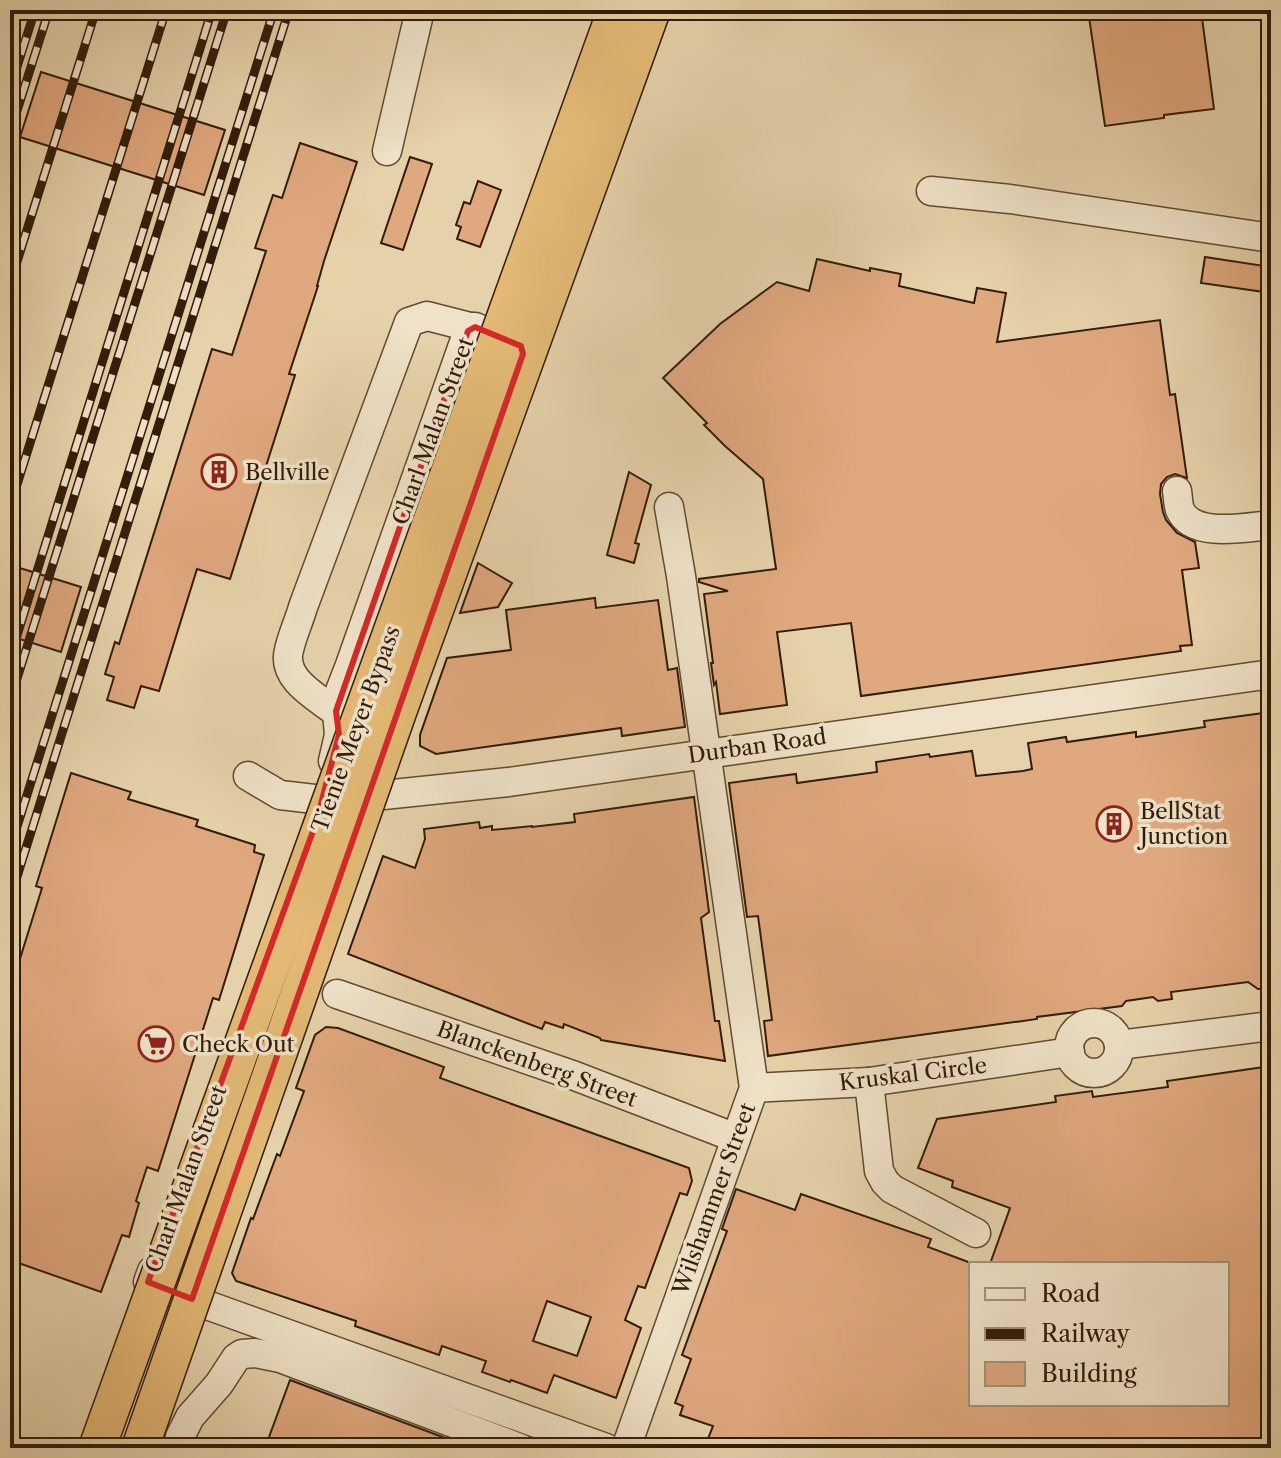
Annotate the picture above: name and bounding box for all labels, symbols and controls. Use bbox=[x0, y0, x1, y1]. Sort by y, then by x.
street label: Charl Malan Street bbox=[386, 333, 480, 529]
building icon: Bellville bbox=[200, 453, 238, 491]
place label: Bellville bbox=[245, 459, 330, 486]
street label: Tienie Meyer Bypass bbox=[306, 622, 406, 836]
street label: Durban Road bbox=[686, 723, 828, 769]
place label: BellStat Junction bbox=[1137, 798, 1228, 850]
building icon: BellStat Junction bbox=[1095, 805, 1133, 843]
street label: Blanckenberg Street bbox=[433, 1015, 641, 1113]
supermarket icon: Check Out bbox=[137, 1025, 175, 1063]
place label: Check Out bbox=[182, 1031, 295, 1058]
street label: Kruskal Circle bbox=[837, 1052, 989, 1096]
street label: Charl Malan Street bbox=[139, 1081, 233, 1277]
street label: Wilshammer Street bbox=[666, 1099, 761, 1300]
legend bbox=[969, 1262, 1229, 1406]
text: Road bbox=[1041, 1279, 1101, 1308]
text: Railway bbox=[1041, 1319, 1131, 1348]
text: Building bbox=[1041, 1359, 1137, 1388]

